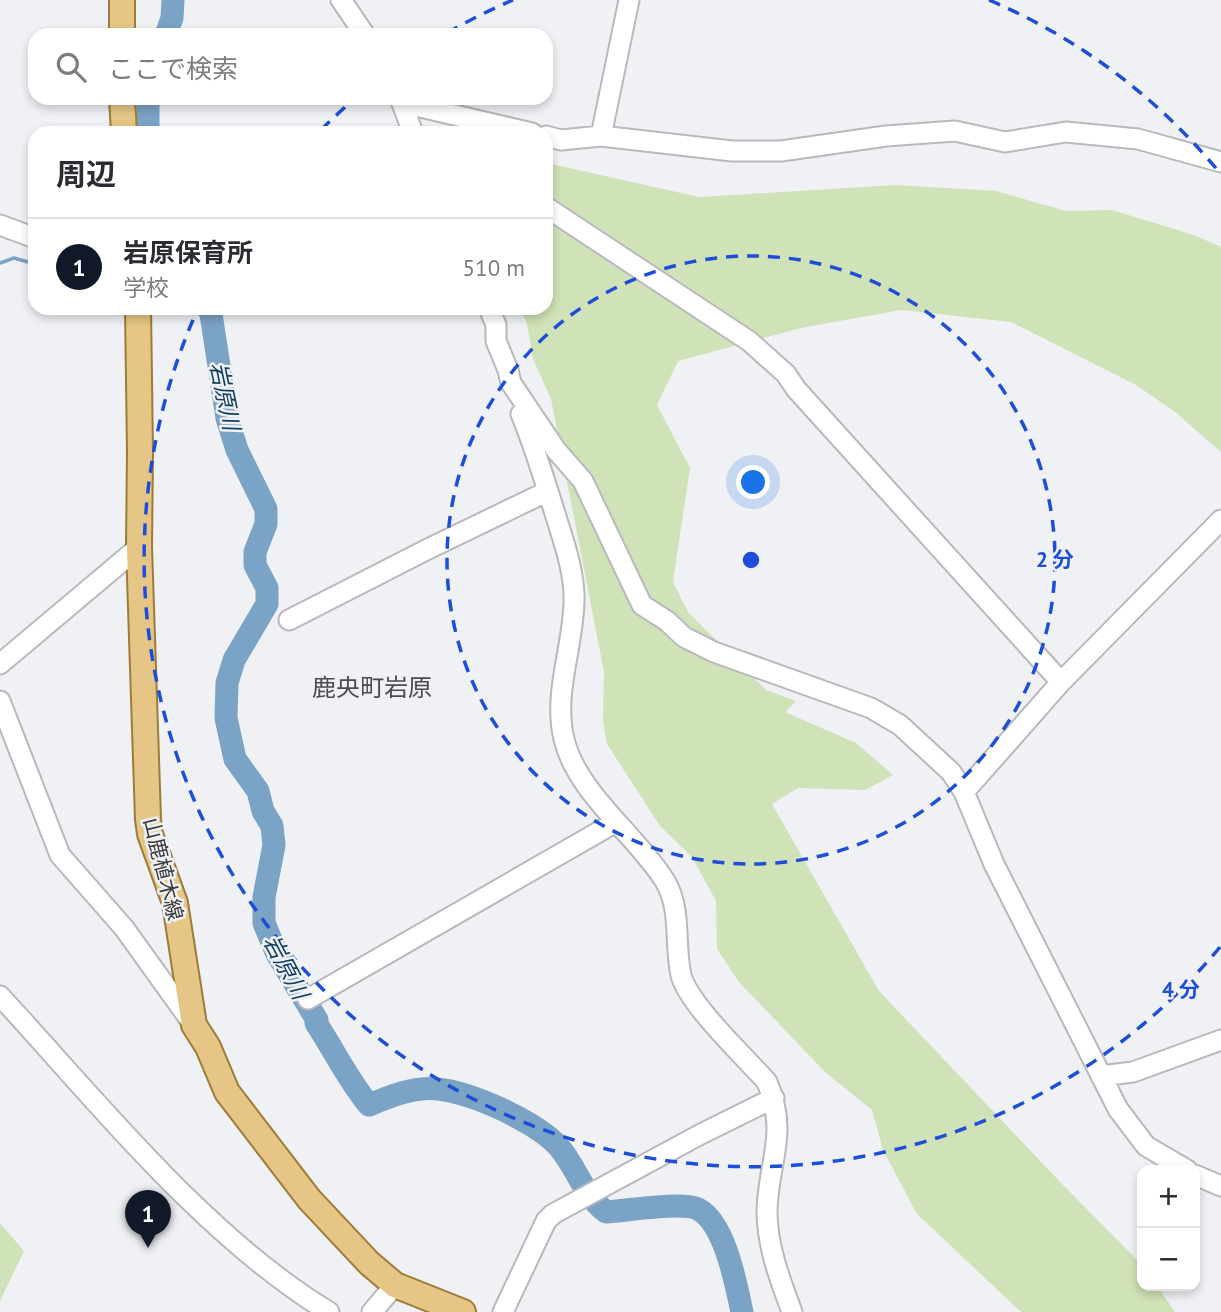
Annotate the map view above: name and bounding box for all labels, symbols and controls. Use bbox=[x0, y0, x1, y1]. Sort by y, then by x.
search box bbox=[28, 28, 553, 105]
icon: search bbox=[52, 48, 90, 86]
text: ここで検索 bbox=[108, 52, 238, 85]
text: 周辺 bbox=[56, 154, 116, 193]
text: 岩原保育所 bbox=[123, 236, 253, 269]
text: 1 bbox=[72, 253, 86, 282]
text: 510 m bbox=[463, 253, 525, 282]
text: 学校 bbox=[123, 273, 169, 302]
water label: 岩原川 bbox=[204, 359, 247, 436]
your location bbox=[736, 465, 770, 499]
text: 2 分 bbox=[1036, 546, 1074, 573]
centre of rings bbox=[739, 548, 763, 572]
district label: 鹿央町岩原 bbox=[312, 672, 432, 703]
street label: 山鹿植木線 bbox=[138, 815, 189, 923]
water label: 岩原川 bbox=[257, 929, 317, 1007]
text: 4 分 bbox=[1162, 976, 1200, 1003]
map controls bbox=[1137, 1165, 1200, 1291]
button: + bbox=[1137, 1165, 1200, 1228]
pin: 1 bbox=[125, 1190, 171, 1248]
button: − bbox=[1137, 1228, 1200, 1291]

